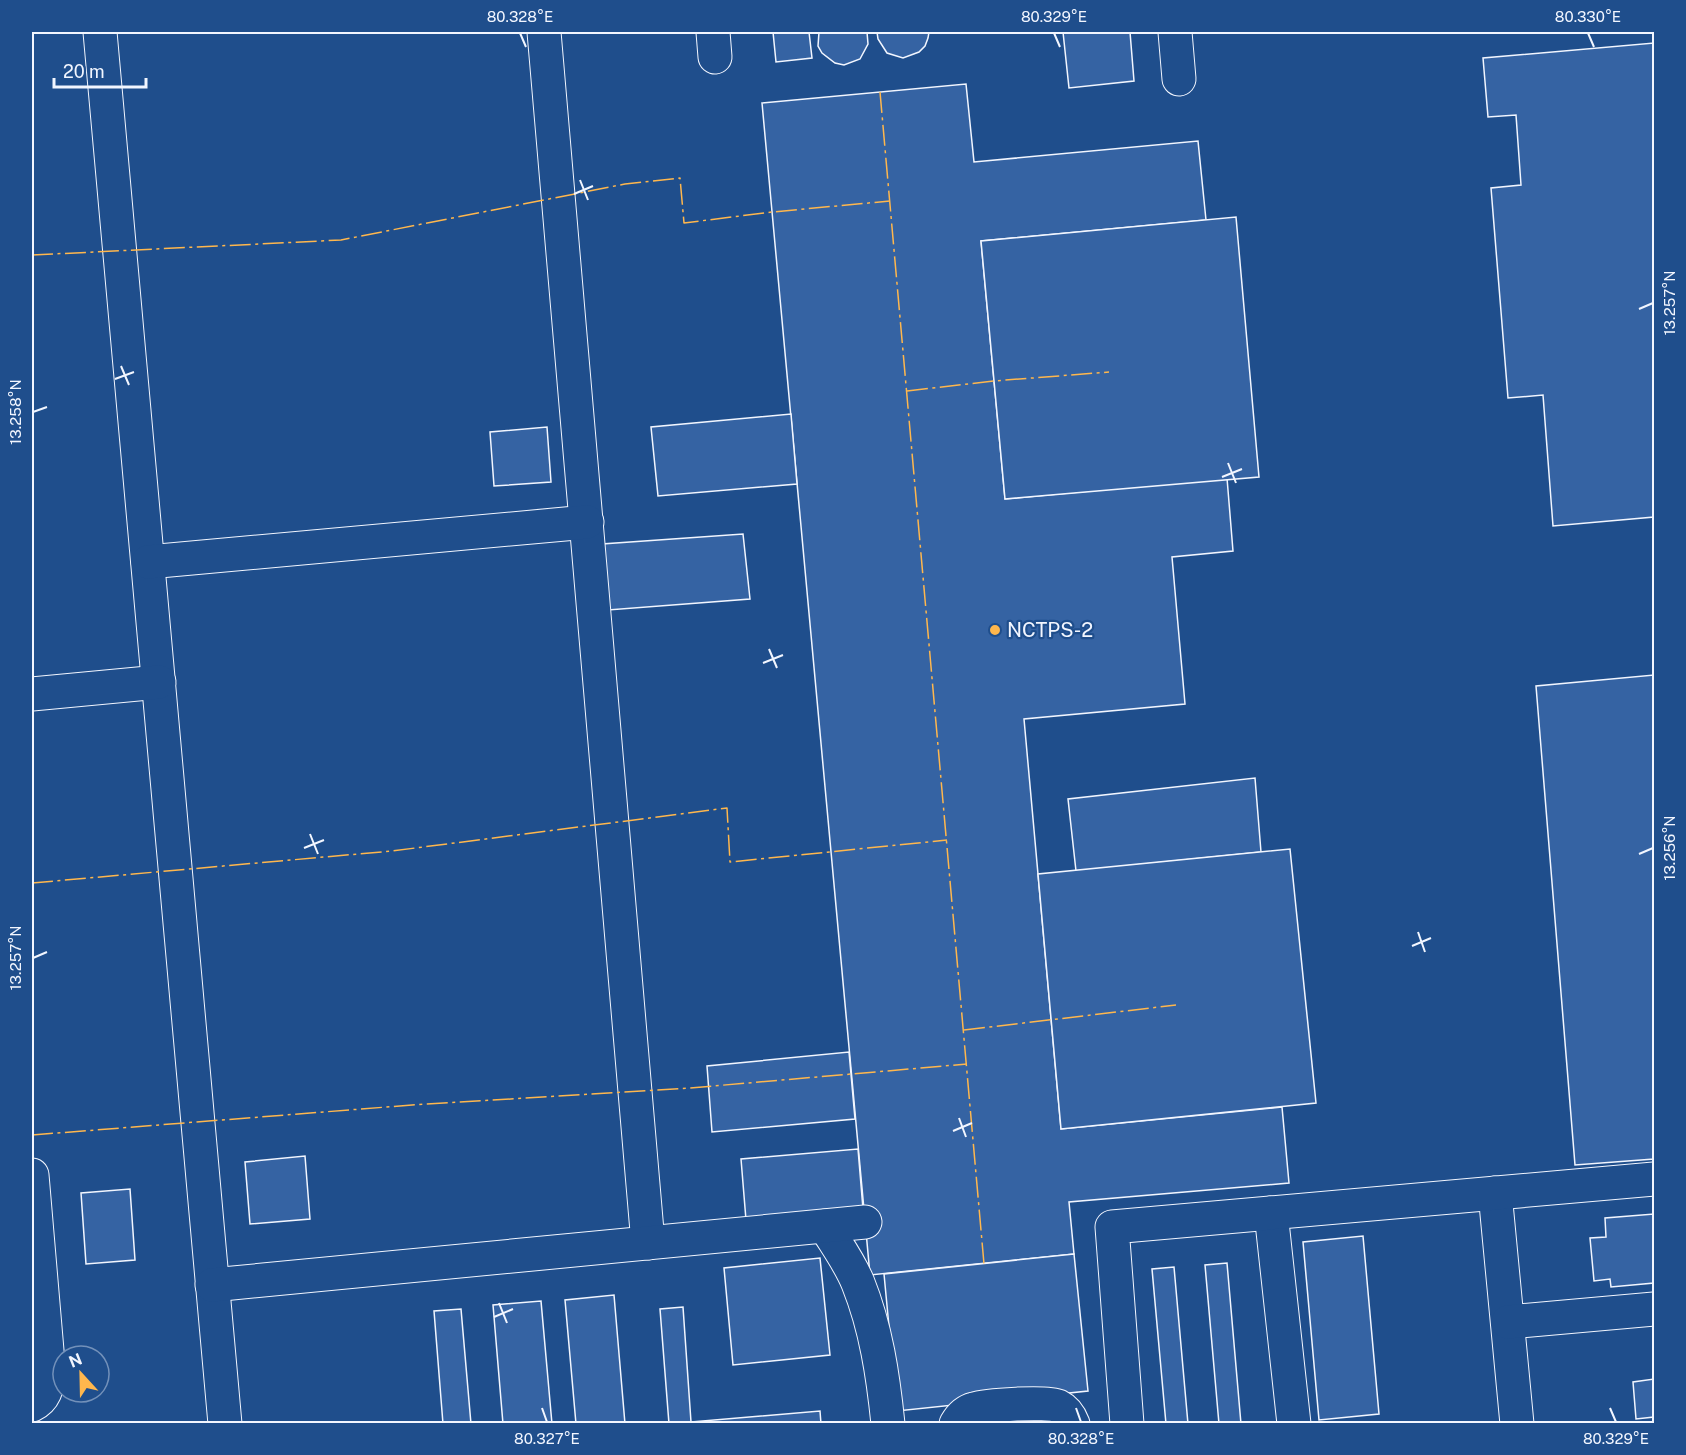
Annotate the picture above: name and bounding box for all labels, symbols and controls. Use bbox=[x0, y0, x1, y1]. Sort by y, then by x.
text: 80.328°E bbox=[487, 8, 553, 25]
text: 80.329°E bbox=[1021, 8, 1087, 25]
text: 80.330°E bbox=[1555, 8, 1621, 25]
scale bar bbox=[54, 51, 146, 89]
text: 20 m bbox=[63, 61, 105, 82]
text: 13.257°N bbox=[1661, 270, 1678, 336]
text: 13.258°N bbox=[7, 379, 24, 445]
place label: NCTPS-2 bbox=[1007, 618, 1093, 642]
marker: NCTPS-2 bbox=[988, 623, 1002, 637]
text: 13.256°N bbox=[1661, 815, 1678, 881]
text: 13.257°N bbox=[7, 925, 24, 991]
north arrow bbox=[51, 1344, 111, 1404]
text: N bbox=[66, 1349, 85, 1372]
text: 80.327°E bbox=[514, 1430, 580, 1447]
text: 80.328°E bbox=[1048, 1430, 1114, 1447]
text: 80.329°E bbox=[1583, 1430, 1649, 1447]

